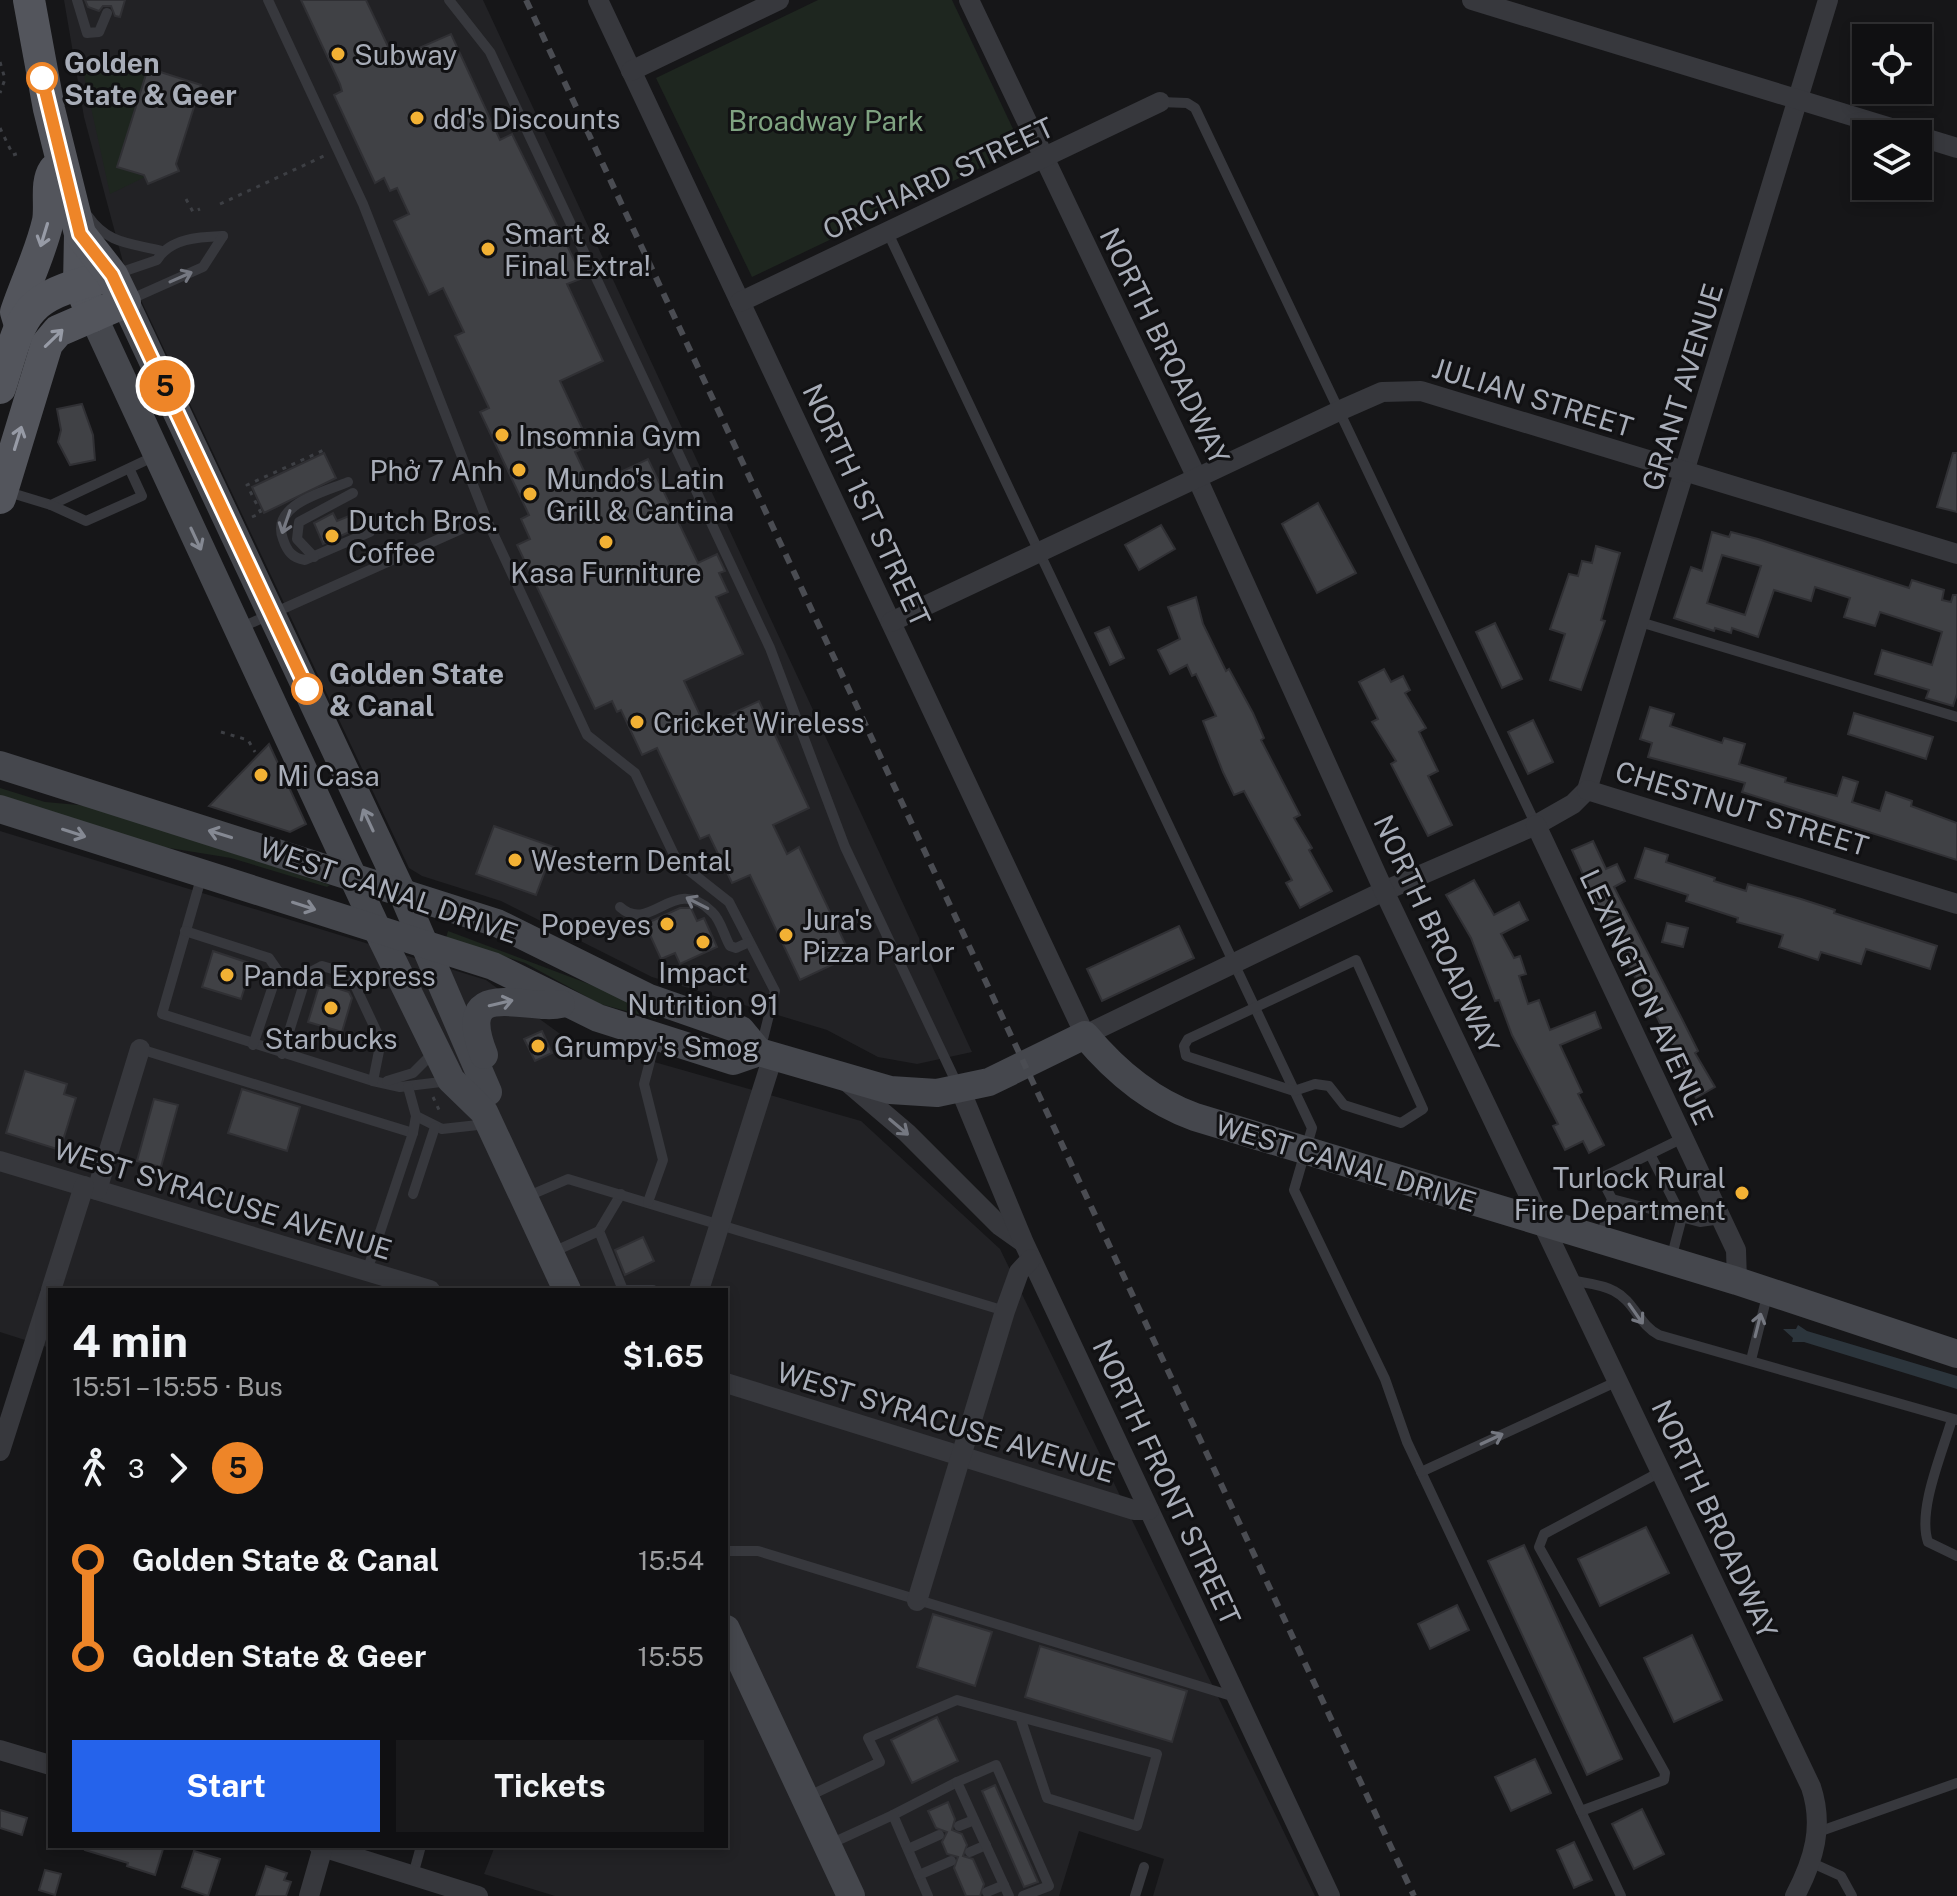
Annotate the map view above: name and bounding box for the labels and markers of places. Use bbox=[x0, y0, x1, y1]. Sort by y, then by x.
place label: Subway bbox=[354, 38, 457, 71]
marker: Subway bbox=[329, 45, 347, 63]
place label: Golden State & Geer bbox=[64, 46, 237, 111]
marker: Golden State & Geer bbox=[27, 63, 57, 93]
place label: dd's Discounts bbox=[433, 102, 620, 135]
marker: dd's Discounts bbox=[408, 109, 426, 127]
place label: Smart & Final Extra! bbox=[504, 217, 651, 282]
marker: Smart & Final Extra! bbox=[479, 240, 497, 258]
place label: Insomnia Gym bbox=[518, 419, 701, 452]
marker: Insomnia Gym bbox=[493, 426, 511, 444]
place label: Phở 7 Anh bbox=[370, 454, 503, 487]
marker: Phở 7 Anh bbox=[510, 461, 528, 479]
place label: Mundo's Latin Grill & Cantina bbox=[546, 462, 734, 527]
marker: Mundo's Latin Grill & Cantina bbox=[521, 485, 539, 503]
place label: Dutch Bros. Coffee bbox=[348, 504, 498, 569]
marker: Dutch Bros. Coffee bbox=[323, 527, 341, 545]
marker: Kasa Furniture bbox=[597, 533, 615, 551]
place label: Kasa Furniture bbox=[510, 556, 702, 589]
place label: Golden State & Canal bbox=[329, 657, 504, 722]
marker: Golden State & Canal bbox=[292, 674, 322, 704]
place label: Cricket Wireless bbox=[653, 706, 865, 739]
marker: Cricket Wireless bbox=[628, 713, 646, 731]
place label: Mi Casa bbox=[277, 759, 380, 792]
marker: Mi Casa bbox=[252, 766, 270, 784]
place label: Western Dental bbox=[531, 844, 732, 877]
marker: Western Dental bbox=[506, 851, 524, 869]
place label: Jura's Pizza Parlor bbox=[802, 903, 955, 968]
place label: Popeyes bbox=[541, 908, 651, 941]
marker: Popeyes bbox=[658, 915, 676, 933]
marker: Jura's Pizza Parlor bbox=[777, 926, 795, 944]
marker: Impact Nutrition 91 bbox=[694, 933, 712, 951]
place label: Impact Nutrition 91 bbox=[627, 956, 779, 1021]
place label: Panda Express bbox=[243, 959, 436, 992]
marker: Panda Express bbox=[218, 966, 236, 984]
marker: Starbucks bbox=[322, 999, 340, 1017]
place label: Starbucks bbox=[265, 1022, 397, 1055]
place label: Grumpy's Smog bbox=[554, 1030, 760, 1063]
marker: Grumpy's Smog bbox=[529, 1037, 547, 1055]
place label: Turlock Rural Fire Department bbox=[1514, 1161, 1726, 1226]
marker: Turlock Rural Fire Department bbox=[1733, 1184, 1751, 1202]

